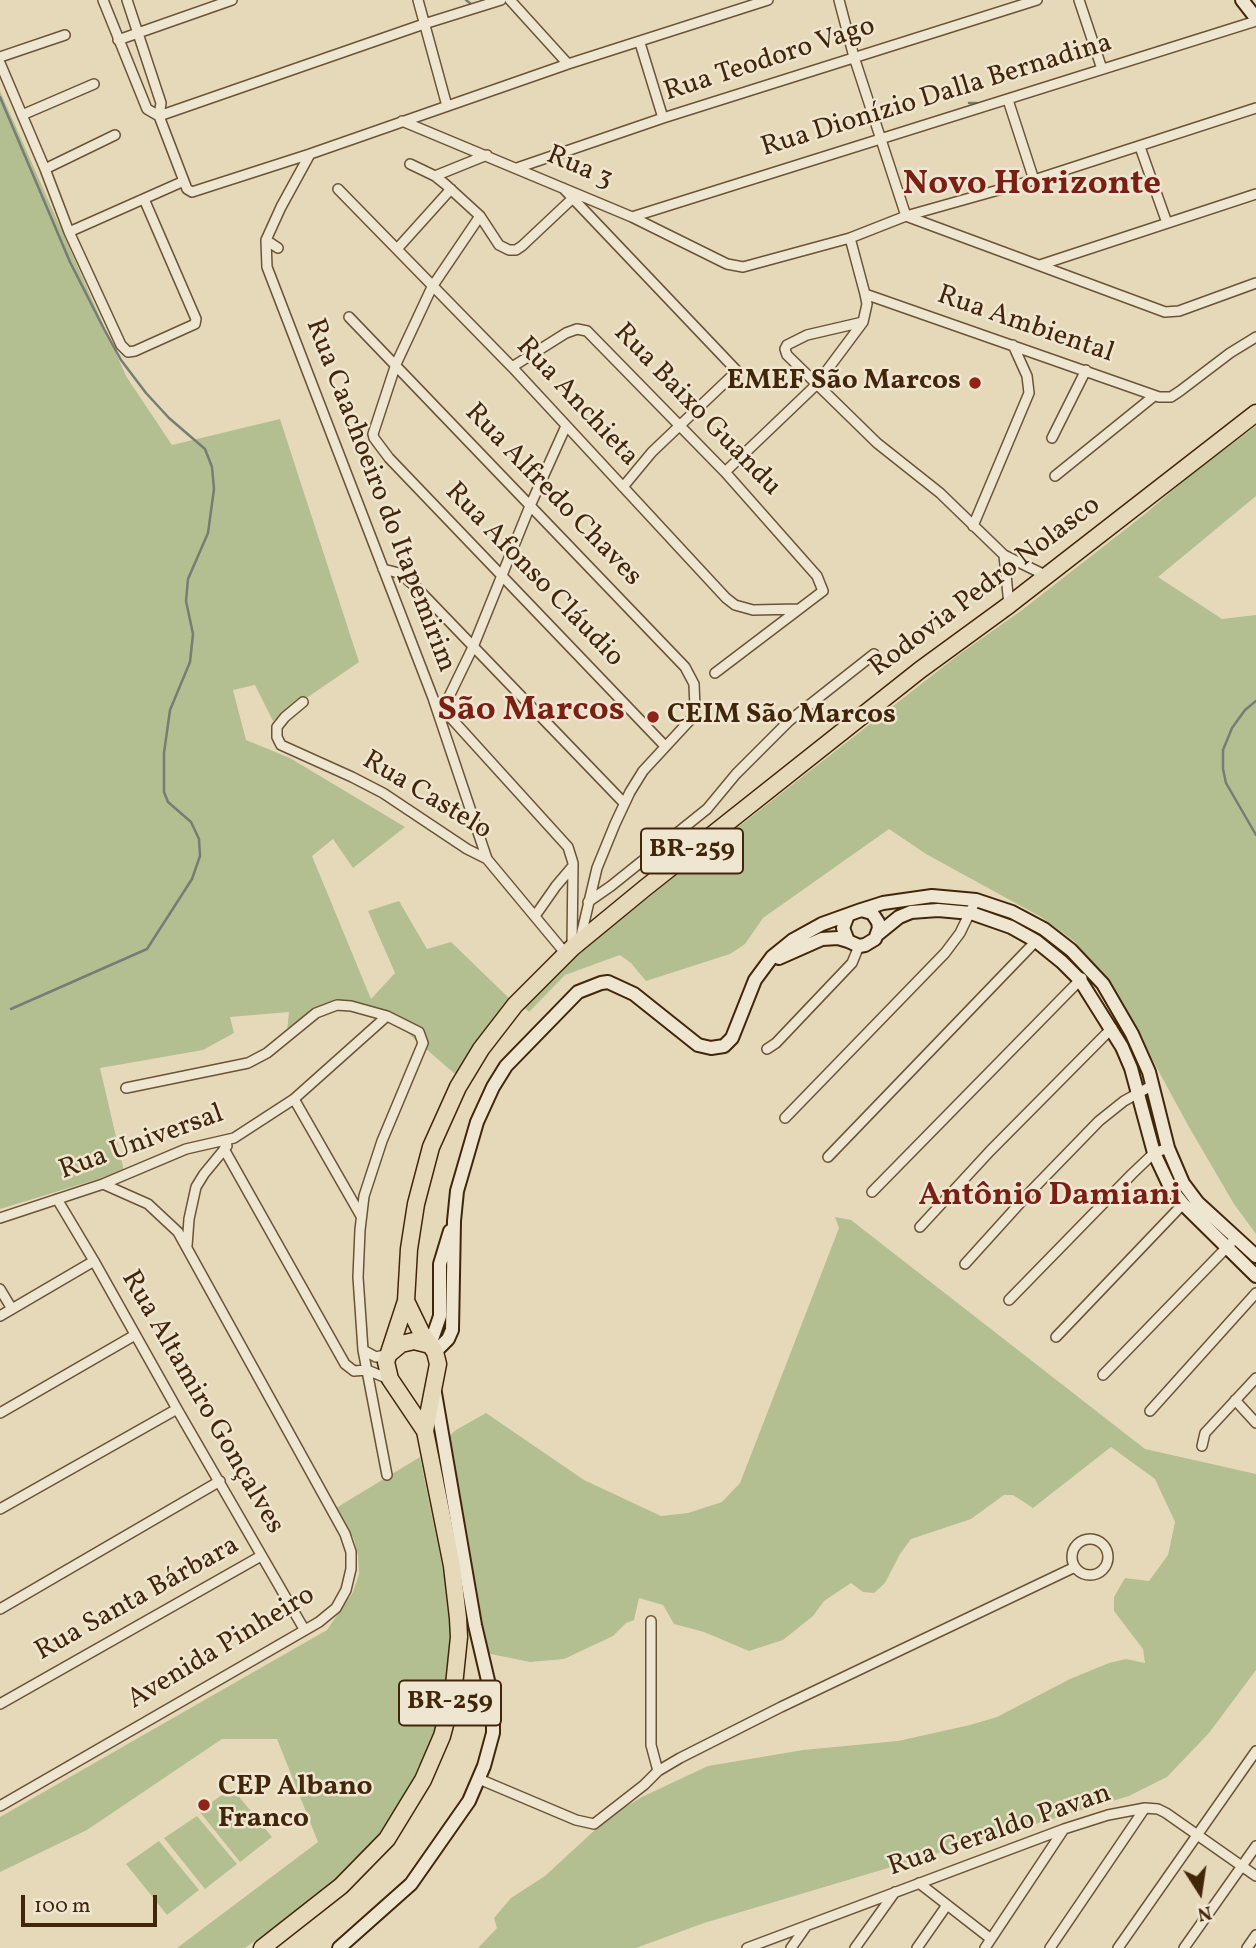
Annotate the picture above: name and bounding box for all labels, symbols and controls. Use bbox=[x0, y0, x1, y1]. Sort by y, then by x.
street label: Rua Teodoro Vago bbox=[660, 11, 880, 111]
street label: Rua Dionízio Dalla Bernadina bbox=[758, 28, 1116, 166]
street label: Rua 3 bbox=[541, 140, 617, 198]
district label: Novo Horizonte bbox=[903, 166, 1161, 208]
street label: Rua Ambiental bbox=[932, 280, 1118, 372]
street label: Rua Caachoeiro do Itapemirim bbox=[296, 315, 462, 677]
street label: Rua Baixo Guandu bbox=[605, 318, 787, 504]
street label: Rua Anchieta bbox=[507, 331, 645, 475]
place label: EMEF São Marcos bbox=[727, 366, 961, 400]
marker: EMEF São Marcos bbox=[967, 375, 983, 391]
street label: Rua Alfredo Chaves bbox=[456, 398, 648, 594]
street label: Rua Afonso Cláudio bbox=[436, 477, 630, 675]
street label: Rodovia Pedro Nolasco bbox=[864, 490, 1108, 686]
district label: São Marcos bbox=[437, 692, 625, 734]
place label: CEIM São Marcos bbox=[667, 700, 896, 734]
marker: CEIM São Marcos bbox=[645, 709, 661, 725]
street label: Rua Castelo bbox=[355, 745, 497, 849]
road number: BR-259 bbox=[641, 828, 743, 874]
street label: Rua Universal bbox=[55, 1099, 229, 1189]
district label: Antônio Damiani bbox=[918, 1179, 1182, 1217]
street label: Rua Altamiro Gonçalves bbox=[112, 1265, 290, 1541]
street label: Rua Santa Bárbara bbox=[30, 1530, 246, 1670]
street label: Avenida Pinheiro bbox=[122, 1580, 322, 1718]
road number: BR-259 bbox=[399, 1680, 501, 1726]
place label: CEP Albano Franco bbox=[218, 1772, 373, 1838]
street label: Rua Geraldo Pavan bbox=[884, 1778, 1116, 1886]
marker: CEP Albano Franco bbox=[196, 1797, 212, 1813]
north arrow bbox=[1165, 1857, 1235, 1927]
scale bar bbox=[24, 1882, 161, 1926]
text: 100 m bbox=[34, 1892, 91, 1921]
text: N bbox=[1195, 1898, 1214, 1927]

